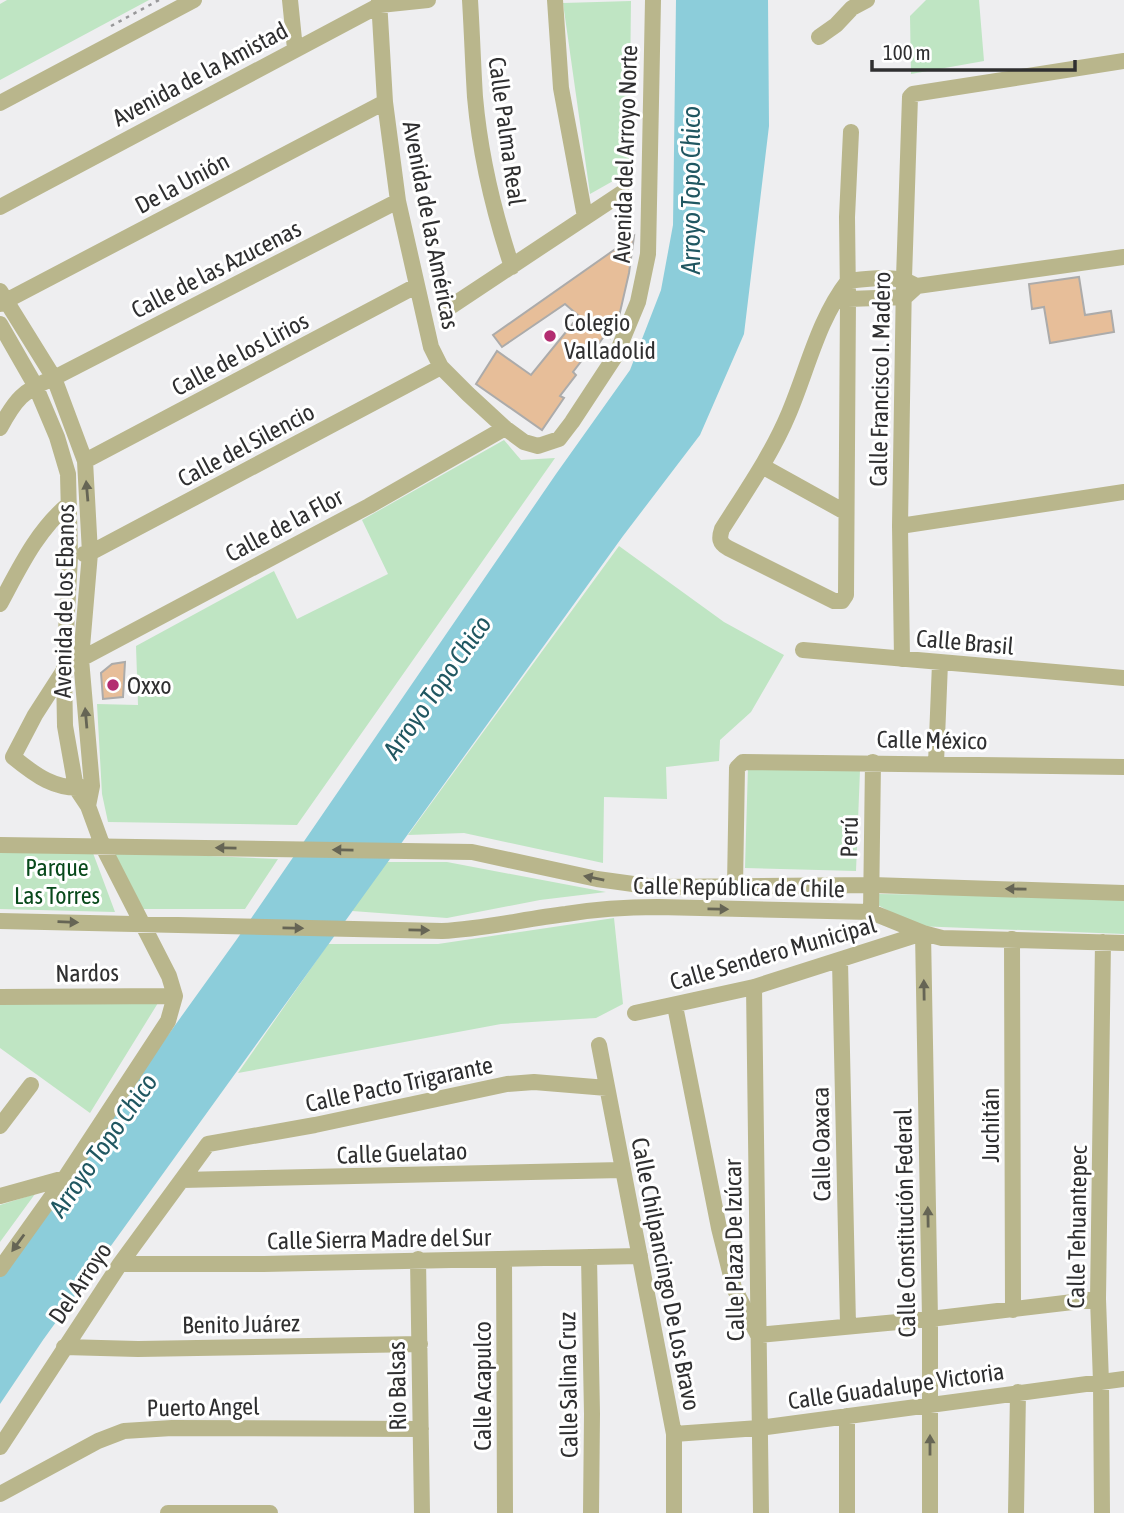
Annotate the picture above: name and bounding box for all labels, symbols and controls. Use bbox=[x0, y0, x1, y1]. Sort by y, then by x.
street label: Avenida de la Amistad bbox=[108, 17, 292, 131]
scale bar bbox=[872, 28, 1075, 72]
text: 100 m bbox=[883, 40, 931, 64]
street label: Avenida del Arroyo Norte bbox=[608, 44, 642, 264]
street label: Calle Palma Real bbox=[483, 55, 531, 208]
water label: Arroyo Topo Chico bbox=[676, 106, 706, 275]
street label: Avenida de las Américas bbox=[398, 119, 464, 331]
street label: De la Unión bbox=[130, 147, 234, 219]
street label: Calle de las Azucenas bbox=[127, 215, 305, 323]
street label: Calle Francisco I. Madero bbox=[865, 271, 895, 487]
street label: Calle de los Lirios bbox=[167, 307, 313, 401]
place label: Colegio Valladolid bbox=[564, 309, 656, 364]
marker: Colegio Valladolid bbox=[542, 328, 558, 344]
street label: Calle del Silencio bbox=[173, 398, 319, 492]
one-way arrow bbox=[82, 480, 93, 502]
street label: Calle de la Flor bbox=[221, 482, 348, 567]
street label: Avenida de los Ebanos bbox=[49, 504, 79, 698]
water label: Arroyo Topo Chico bbox=[376, 610, 497, 765]
street label: Calle Brasil bbox=[915, 624, 1016, 660]
place label: Oxxo bbox=[127, 672, 171, 699]
marker: Oxxo bbox=[105, 677, 121, 693]
one-way arrow bbox=[80, 706, 91, 728]
street label: Calle México bbox=[876, 726, 988, 754]
street label: Perú bbox=[835, 816, 863, 858]
one-way arrow bbox=[215, 842, 237, 854]
one-way arrow bbox=[332, 844, 354, 856]
park label: Parque Las Torres bbox=[14, 854, 100, 909]
street label: Calle República de Chile bbox=[633, 872, 845, 902]
one-way arrow bbox=[583, 873, 605, 884]
one-way arrow bbox=[1005, 884, 1027, 895]
one-way arrow bbox=[708, 903, 730, 915]
street label: Calle Sendero Municipal bbox=[667, 910, 880, 995]
one-way arrow bbox=[57, 917, 79, 928]
one-way arrow bbox=[282, 922, 304, 934]
one-way arrow bbox=[408, 924, 430, 936]
street label: Nardos bbox=[55, 959, 119, 987]
one-way arrow bbox=[918, 979, 930, 1001]
street label: Calle Pacto Trigarante bbox=[303, 1051, 495, 1117]
water label: Arroyo Topo Chico bbox=[42, 1068, 163, 1223]
street label: Calle Oaxaca bbox=[807, 1086, 835, 1202]
street label: Juchitán bbox=[977, 1087, 1004, 1163]
street label: Calle Constitución Federal bbox=[889, 1108, 920, 1338]
street label: Calle Chilpancingo De Los Bravo bbox=[626, 1135, 706, 1413]
street label: Calle Guelatao bbox=[336, 1137, 468, 1169]
street label: Calle Tehuantepec bbox=[1062, 1145, 1092, 1309]
street label: Calle Plaza De Izúcar bbox=[719, 1158, 749, 1341]
one-way arrow bbox=[922, 1206, 934, 1228]
street label: Calle Sierra Madre del Sur bbox=[267, 1224, 492, 1254]
one-way arrow bbox=[11, 1234, 25, 1252]
street label: Del Arroyo bbox=[43, 1237, 117, 1329]
street label: Benito Juárez bbox=[182, 1309, 300, 1339]
street label: Calle Salina Cruz bbox=[553, 1311, 583, 1458]
street label: Calle Acapulco bbox=[469, 1321, 496, 1451]
street label: Rio Balsas bbox=[383, 1341, 411, 1431]
street label: Calle Guadalupe Victoria bbox=[786, 1357, 1006, 1415]
street label: Puerto Angel bbox=[146, 1393, 260, 1421]
one-way arrow bbox=[924, 1434, 936, 1456]

